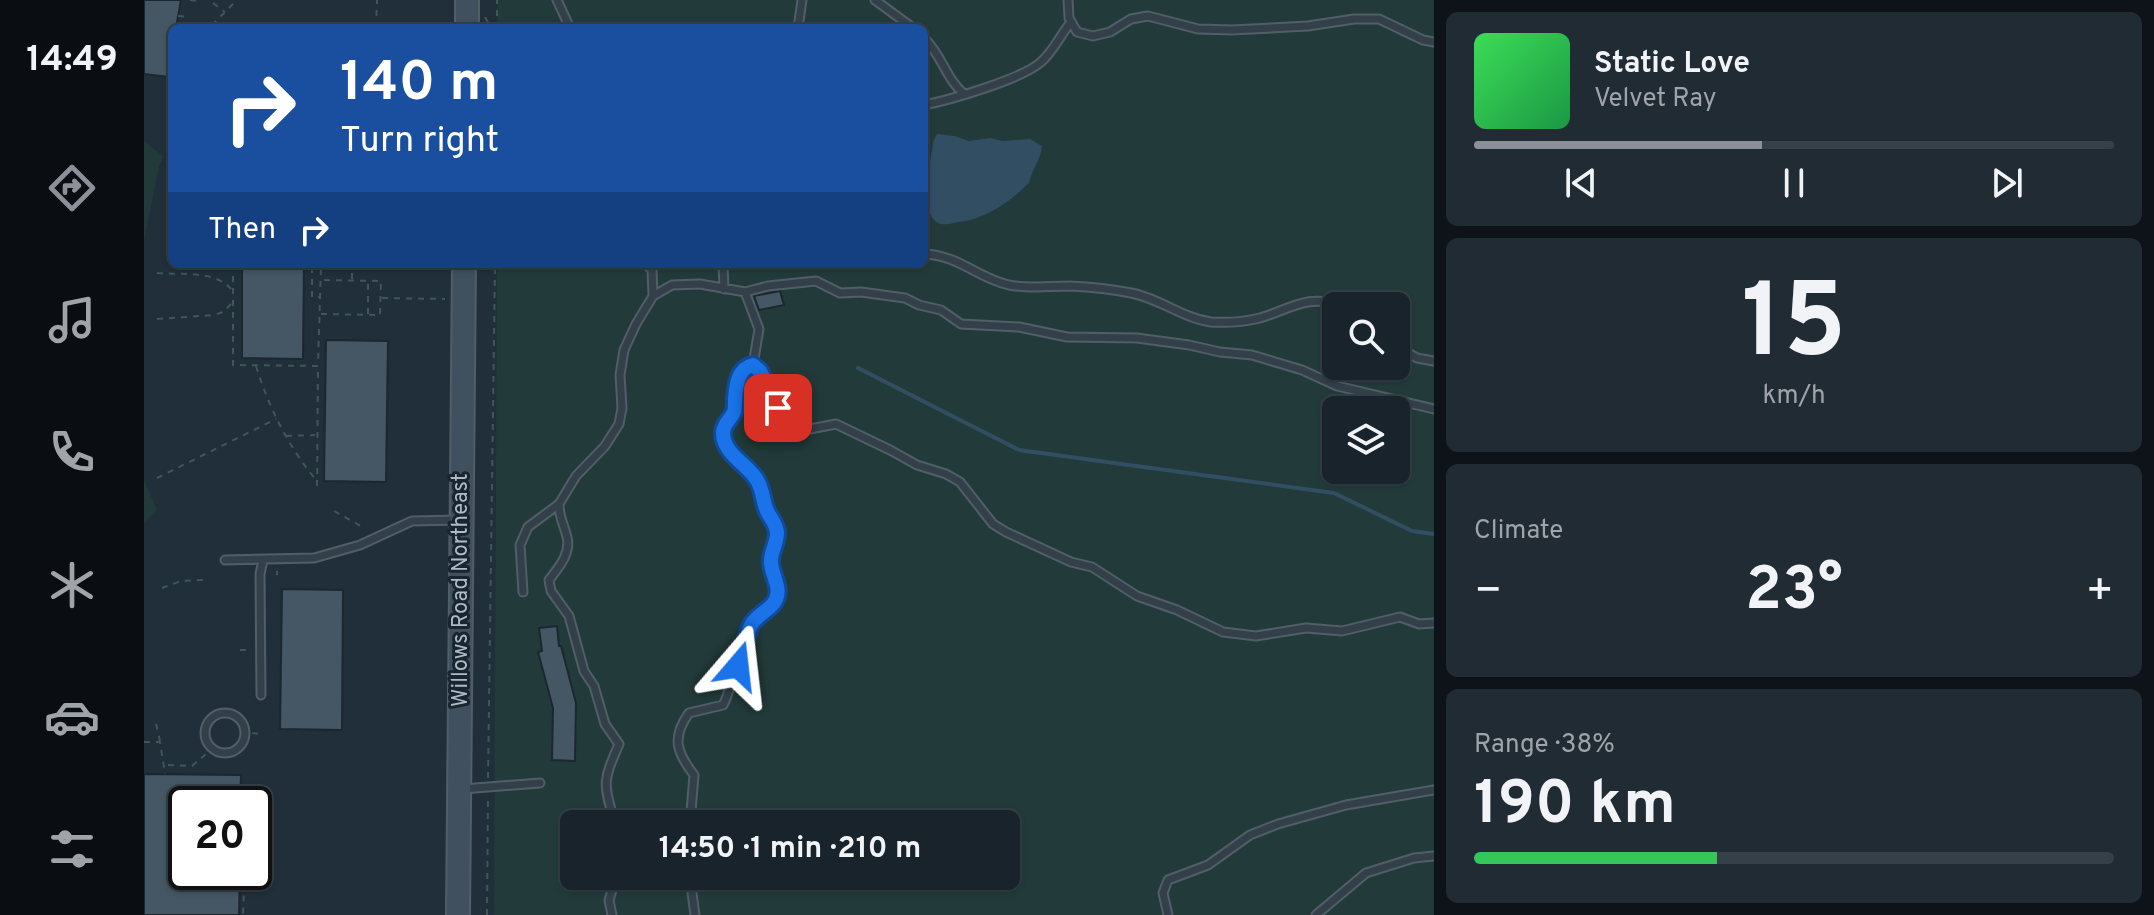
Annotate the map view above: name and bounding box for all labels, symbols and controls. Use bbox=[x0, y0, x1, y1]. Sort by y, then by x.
text: 14:49 bbox=[26, 38, 118, 84]
text: Static Love bbox=[1594, 46, 1750, 83]
text: 140 m bbox=[340, 50, 498, 120]
icon: right bbox=[208, 56, 312, 160]
text: Velvet Ray bbox=[1594, 83, 1717, 116]
text: Turn right bbox=[340, 119, 499, 165]
icon: directions bbox=[44, 160, 100, 216]
icon: previous bbox=[1559, 161, 1603, 205]
icon: pause bbox=[1772, 161, 1816, 205]
icon: next bbox=[1985, 161, 2029, 205]
icon: right bbox=[292, 208, 336, 252]
text: Then bbox=[208, 212, 276, 249]
text: 15 bbox=[1741, 262, 1847, 394]
icon: music bbox=[44, 292, 100, 348]
map controls bbox=[1322, 292, 1410, 484]
button: search bbox=[1322, 292, 1410, 380]
pin bbox=[744, 374, 812, 442]
text: km/h bbox=[1762, 380, 1826, 413]
icon: arrive bbox=[756, 386, 800, 430]
button: layers bbox=[1322, 396, 1410, 484]
icon: phone bbox=[44, 424, 100, 480]
street label: Willows Road Northeast bbox=[448, 473, 475, 707]
text: Climate bbox=[1474, 515, 1563, 548]
text: 23° bbox=[1745, 555, 1843, 631]
icon: climate bbox=[44, 557, 100, 613]
text: − bbox=[1474, 565, 1502, 621]
text: + bbox=[2086, 565, 2114, 621]
position arrow bbox=[696, 624, 780, 708]
icon: car bbox=[44, 689, 100, 745]
text: Range · 38% bbox=[1474, 729, 1615, 762]
text: 190 km bbox=[1474, 769, 1676, 845]
speed limit sign: 20 bbox=[168, 786, 272, 890]
icon: filters bbox=[44, 821, 100, 877]
text: 14:50 · 1 min · 210 m bbox=[659, 831, 921, 868]

